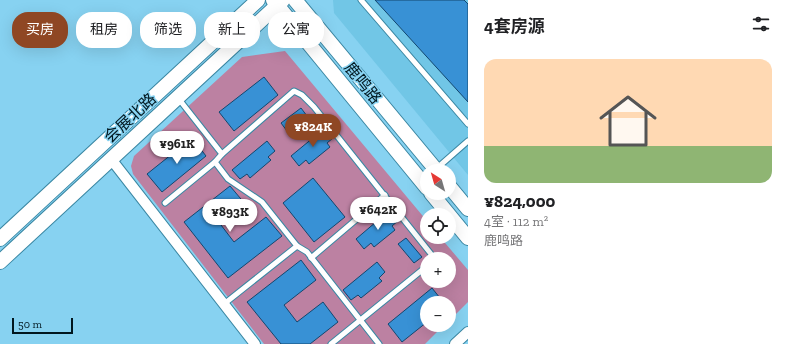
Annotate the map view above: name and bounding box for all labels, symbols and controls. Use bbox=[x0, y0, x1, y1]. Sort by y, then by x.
chip: 买房 bbox=[12, 12, 68, 48]
chip: 租房 bbox=[76, 12, 132, 48]
chip: 筛选 bbox=[140, 12, 196, 48]
chip: 新上 bbox=[204, 12, 260, 48]
chip: 公寓 bbox=[268, 12, 324, 48]
icon: filters bbox=[750, 13, 772, 35]
text: 4套房源 bbox=[484, 16, 545, 36]
street label: 鹿鸣路 bbox=[341, 58, 385, 108]
icon: home bbox=[592, 85, 664, 157]
street label: 会展北路 bbox=[100, 89, 160, 147]
pin: ¥824K bbox=[285, 114, 341, 148]
text: ¥824K bbox=[294, 119, 332, 134]
pin: ¥961K bbox=[149, 131, 205, 165]
text: ¥961K bbox=[159, 136, 195, 151]
north arrow bbox=[420, 164, 456, 200]
map controls bbox=[420, 164, 456, 332]
text: ¥824,000 bbox=[484, 191, 555, 211]
pin: ¥642K bbox=[350, 197, 406, 231]
pin: ¥893K bbox=[202, 199, 258, 233]
text: ¥642K bbox=[359, 202, 397, 217]
text: ¥893K bbox=[211, 204, 249, 219]
button: locate bbox=[420, 208, 456, 244]
text: 4室 · 112 m² bbox=[484, 214, 548, 229]
text: 鹿鸣路 bbox=[484, 233, 523, 248]
button: + bbox=[420, 252, 456, 288]
button: − bbox=[420, 296, 456, 332]
scale bar bbox=[12, 316, 73, 335]
text: 50 m bbox=[18, 318, 42, 331]

